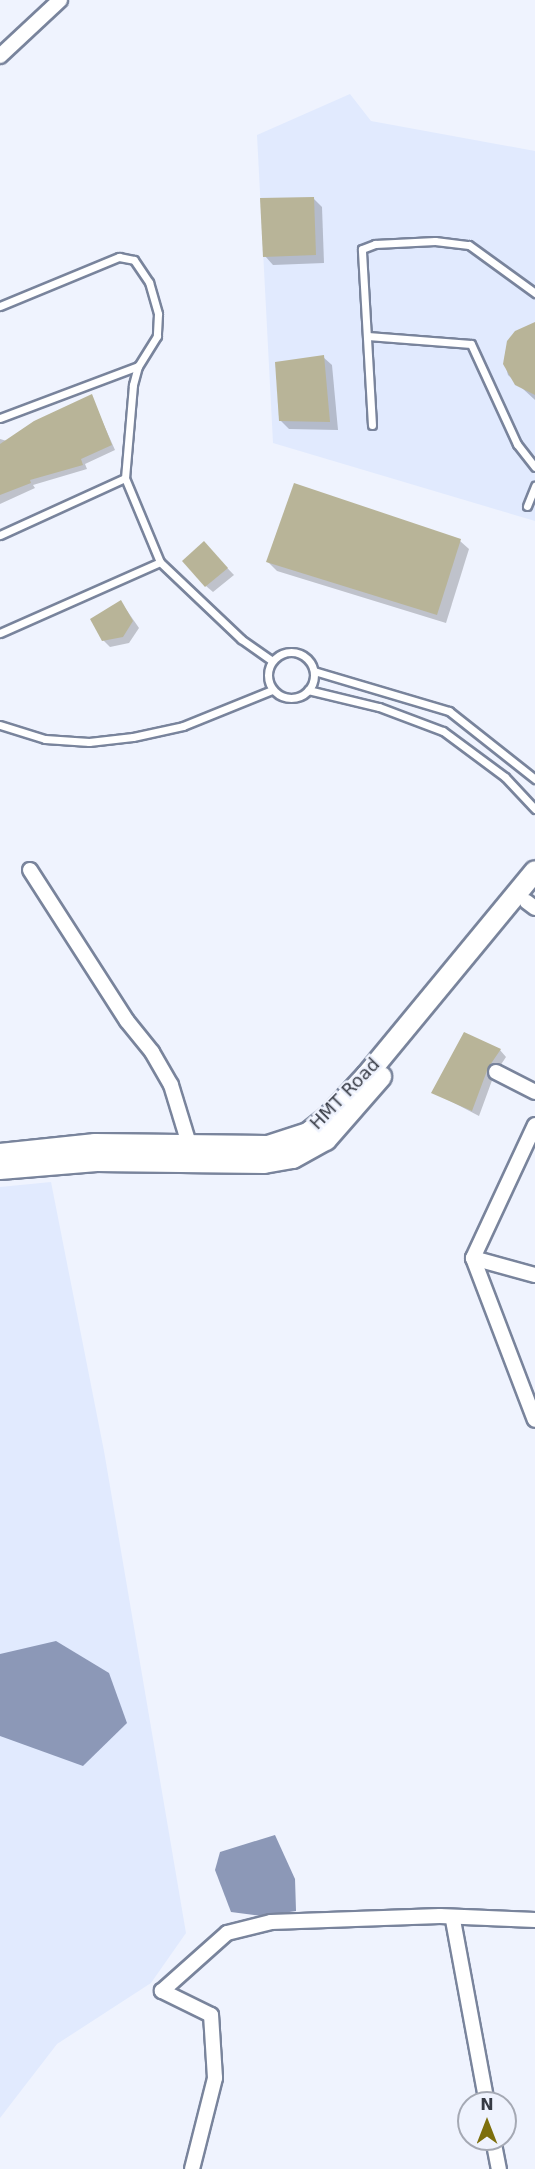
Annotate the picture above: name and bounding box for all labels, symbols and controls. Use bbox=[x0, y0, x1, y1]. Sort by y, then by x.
street label: HMT Road bbox=[306, 1054, 384, 1134]
north arrow bbox=[457, 2091, 517, 2151]
text: N bbox=[480, 2095, 494, 2114]

